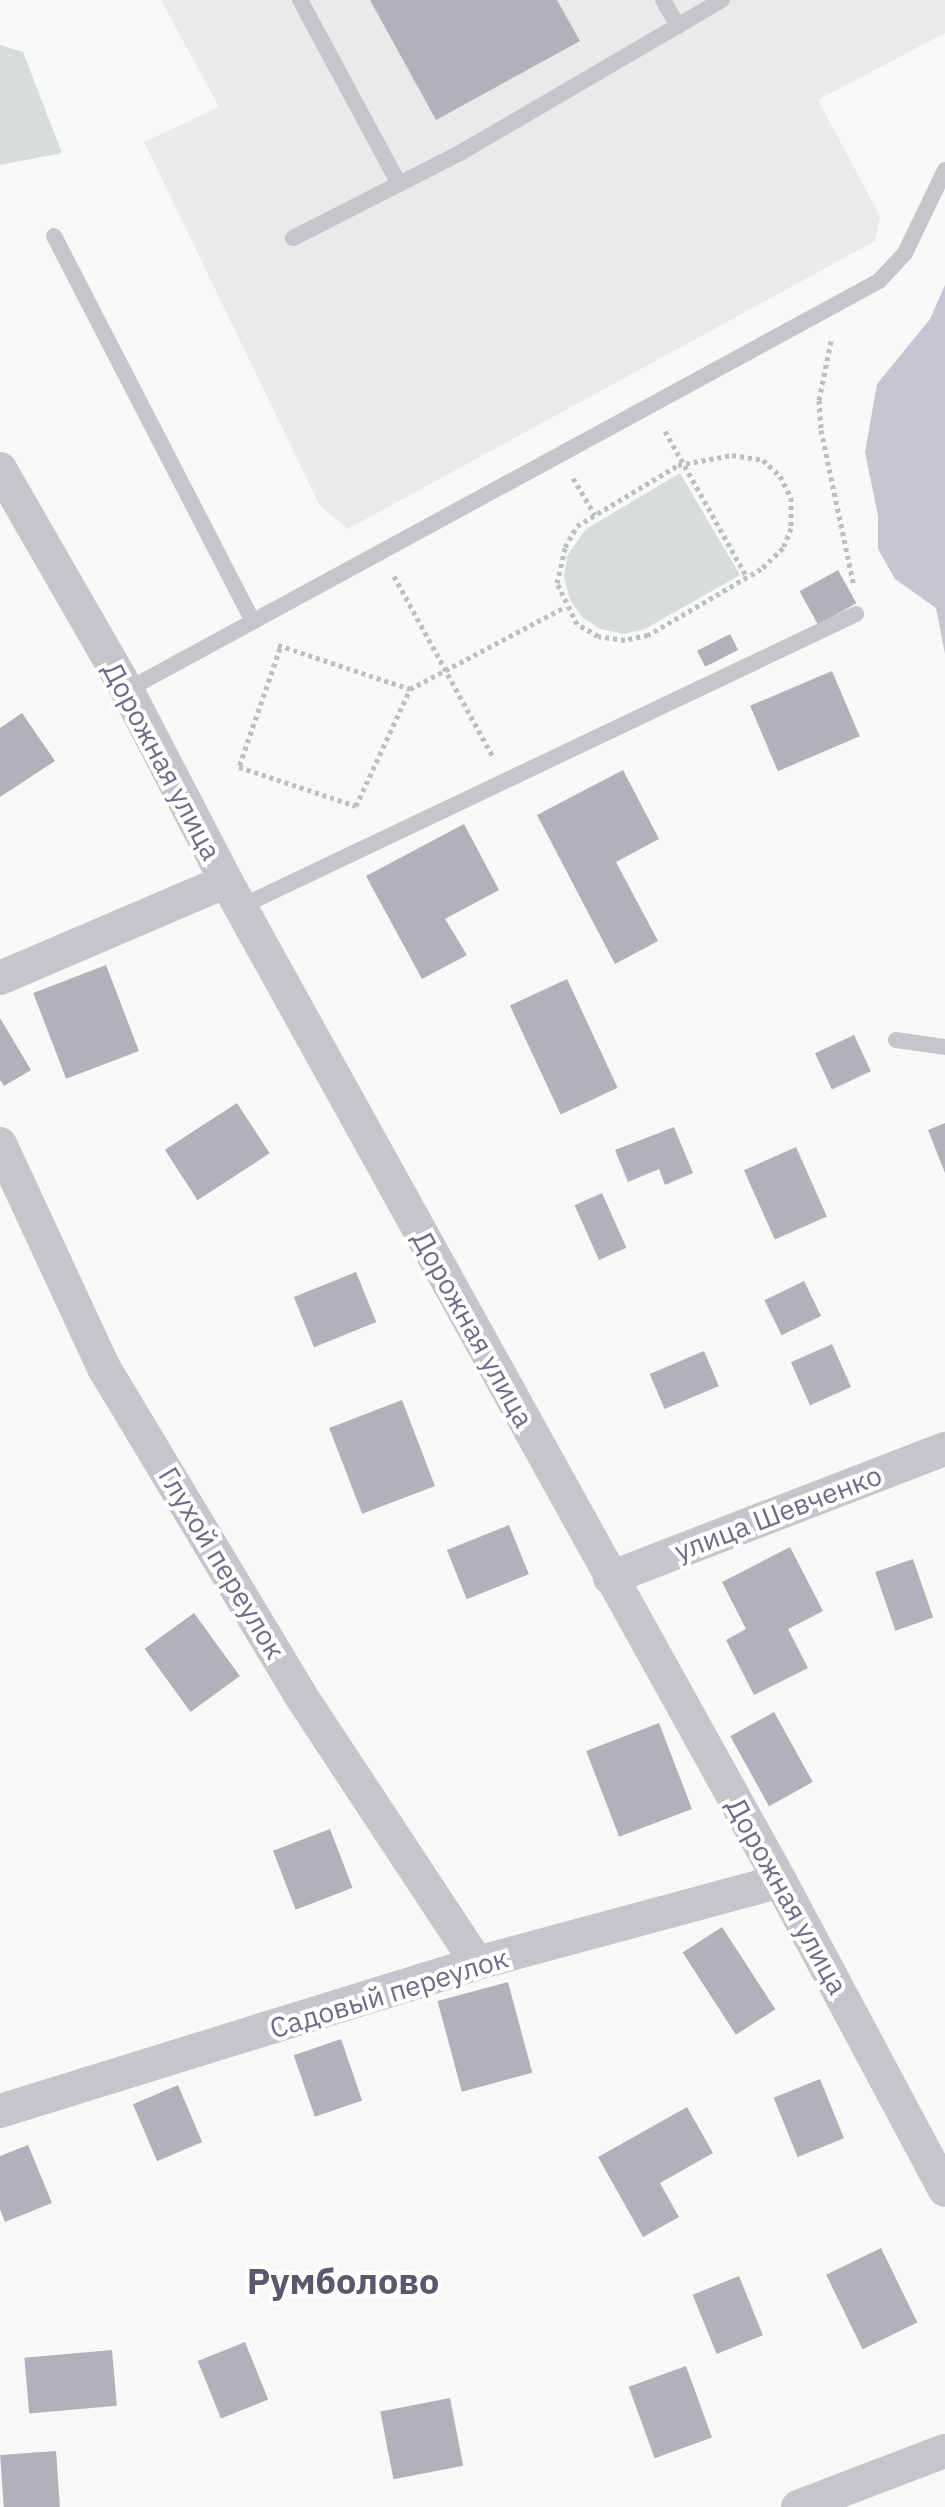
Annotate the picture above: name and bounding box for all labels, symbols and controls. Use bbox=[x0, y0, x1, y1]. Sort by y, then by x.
street label: Дорожная улица bbox=[96, 656, 228, 866]
street label: Дорожная улица bbox=[405, 1225, 541, 1433]
street label: улица Шевченко bbox=[670, 1458, 886, 1568]
street label: Глухой переулок bbox=[152, 1461, 292, 1665]
street label: Дорожная улица bbox=[719, 1792, 855, 2000]
street label: Садовый переулок bbox=[266, 1941, 512, 2045]
district label: Румболово bbox=[247, 2259, 439, 2303]

